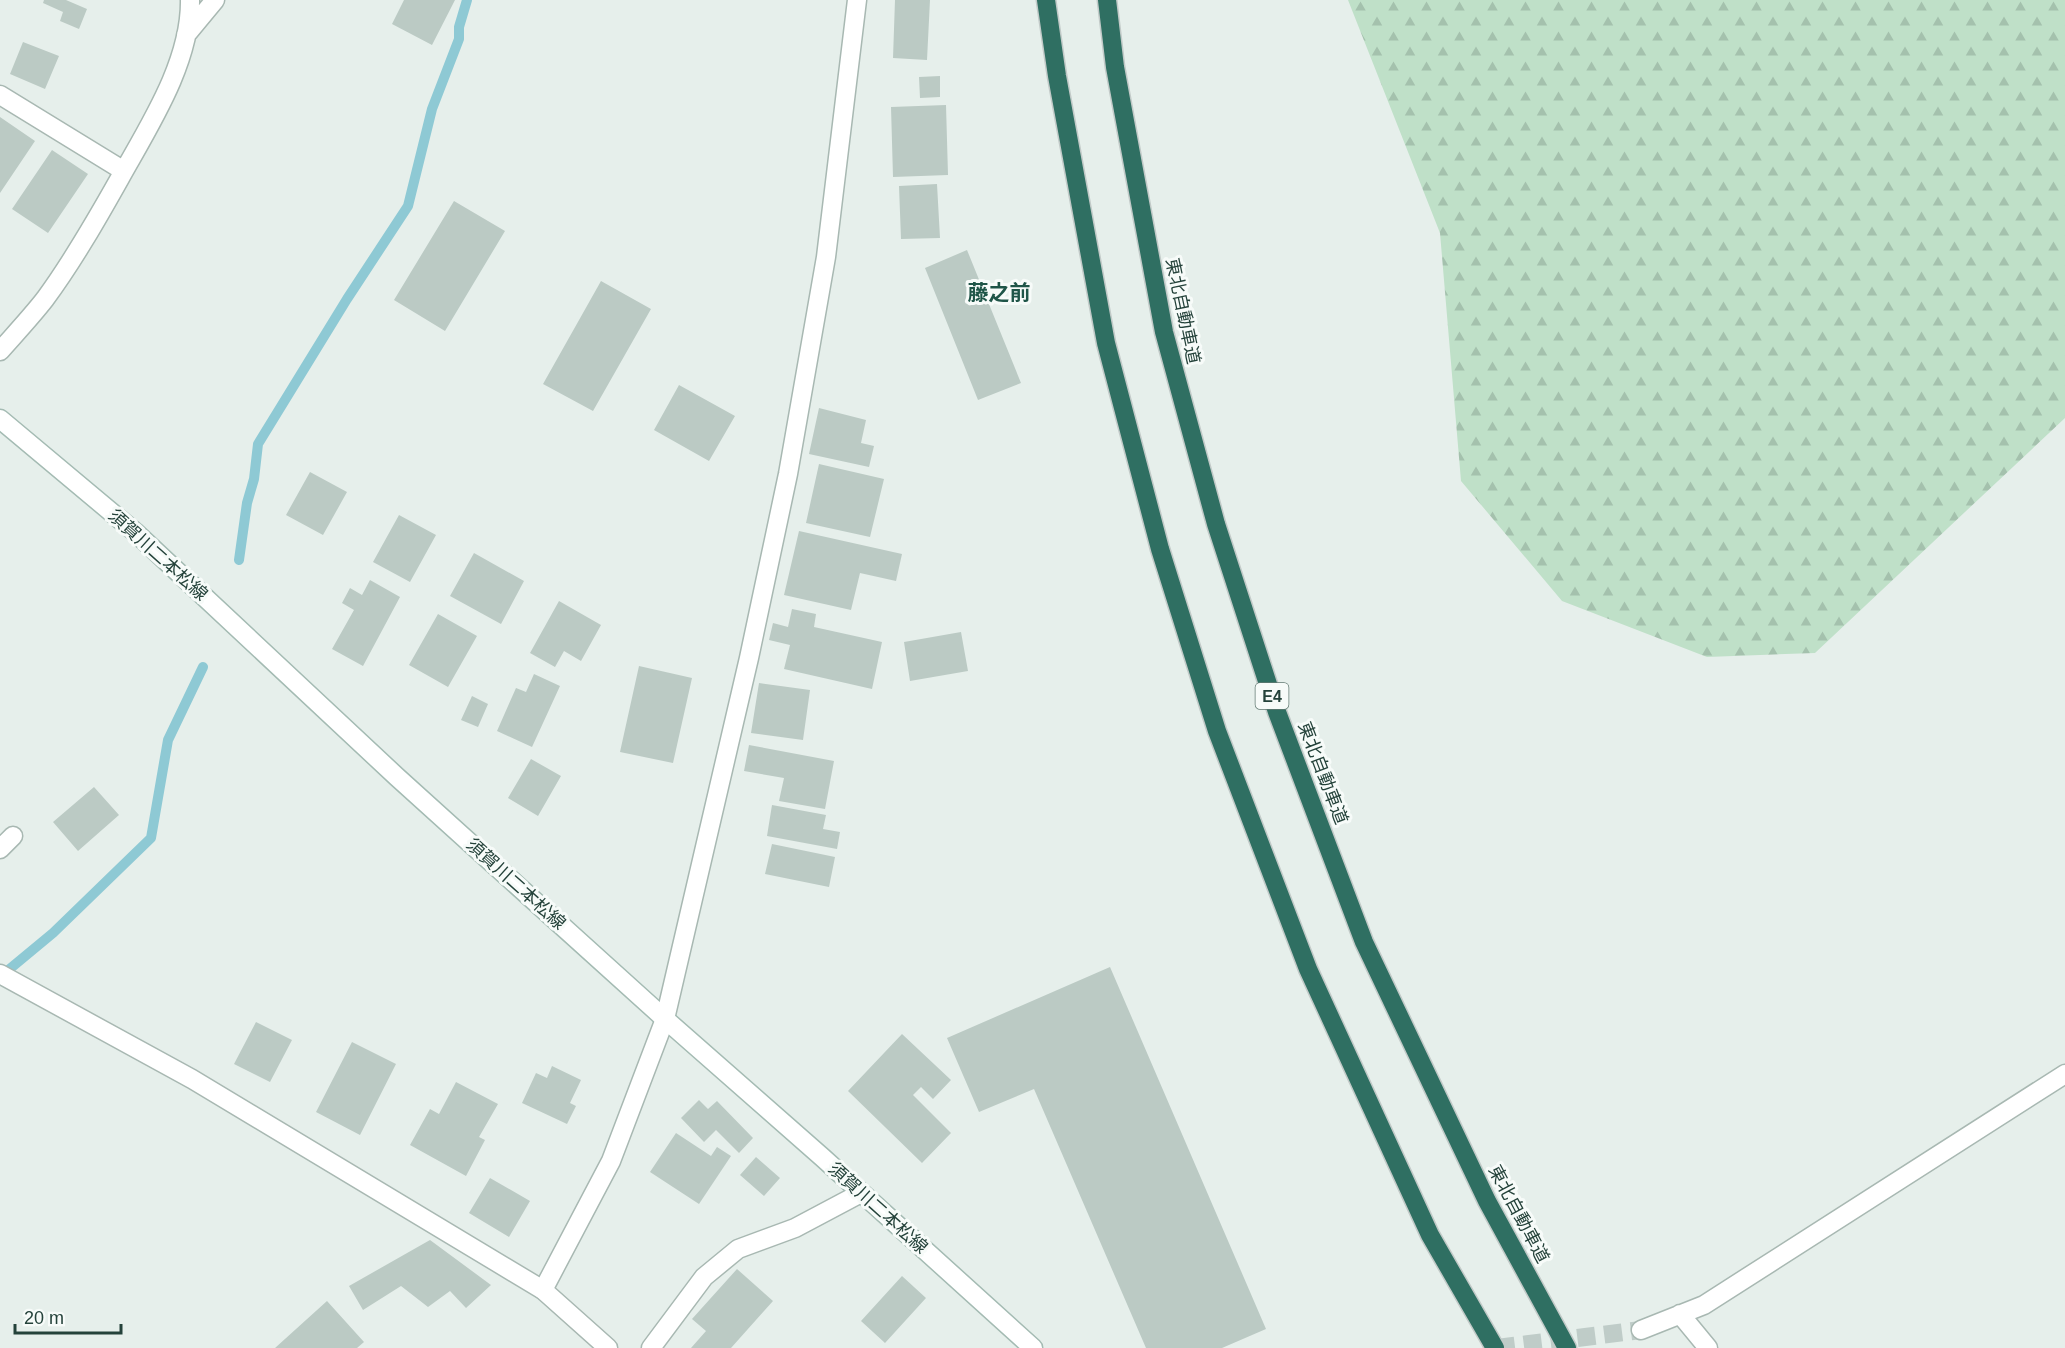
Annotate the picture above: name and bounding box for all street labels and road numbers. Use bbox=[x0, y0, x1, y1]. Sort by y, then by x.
street label: 東北自動車道 bbox=[1162, 256, 1204, 366]
street label: 須賀川二本松線 bbox=[104, 505, 212, 605]
road number: E4 bbox=[1256, 683, 1288, 709]
street label: 東北自動車道 bbox=[1294, 719, 1352, 827]
street label: 須賀川二本松線 bbox=[462, 834, 570, 934]
street label: 須賀川二本松線 bbox=[824, 1158, 932, 1258]
street label: 東北自動車道 bbox=[1485, 1162, 1553, 1266]

